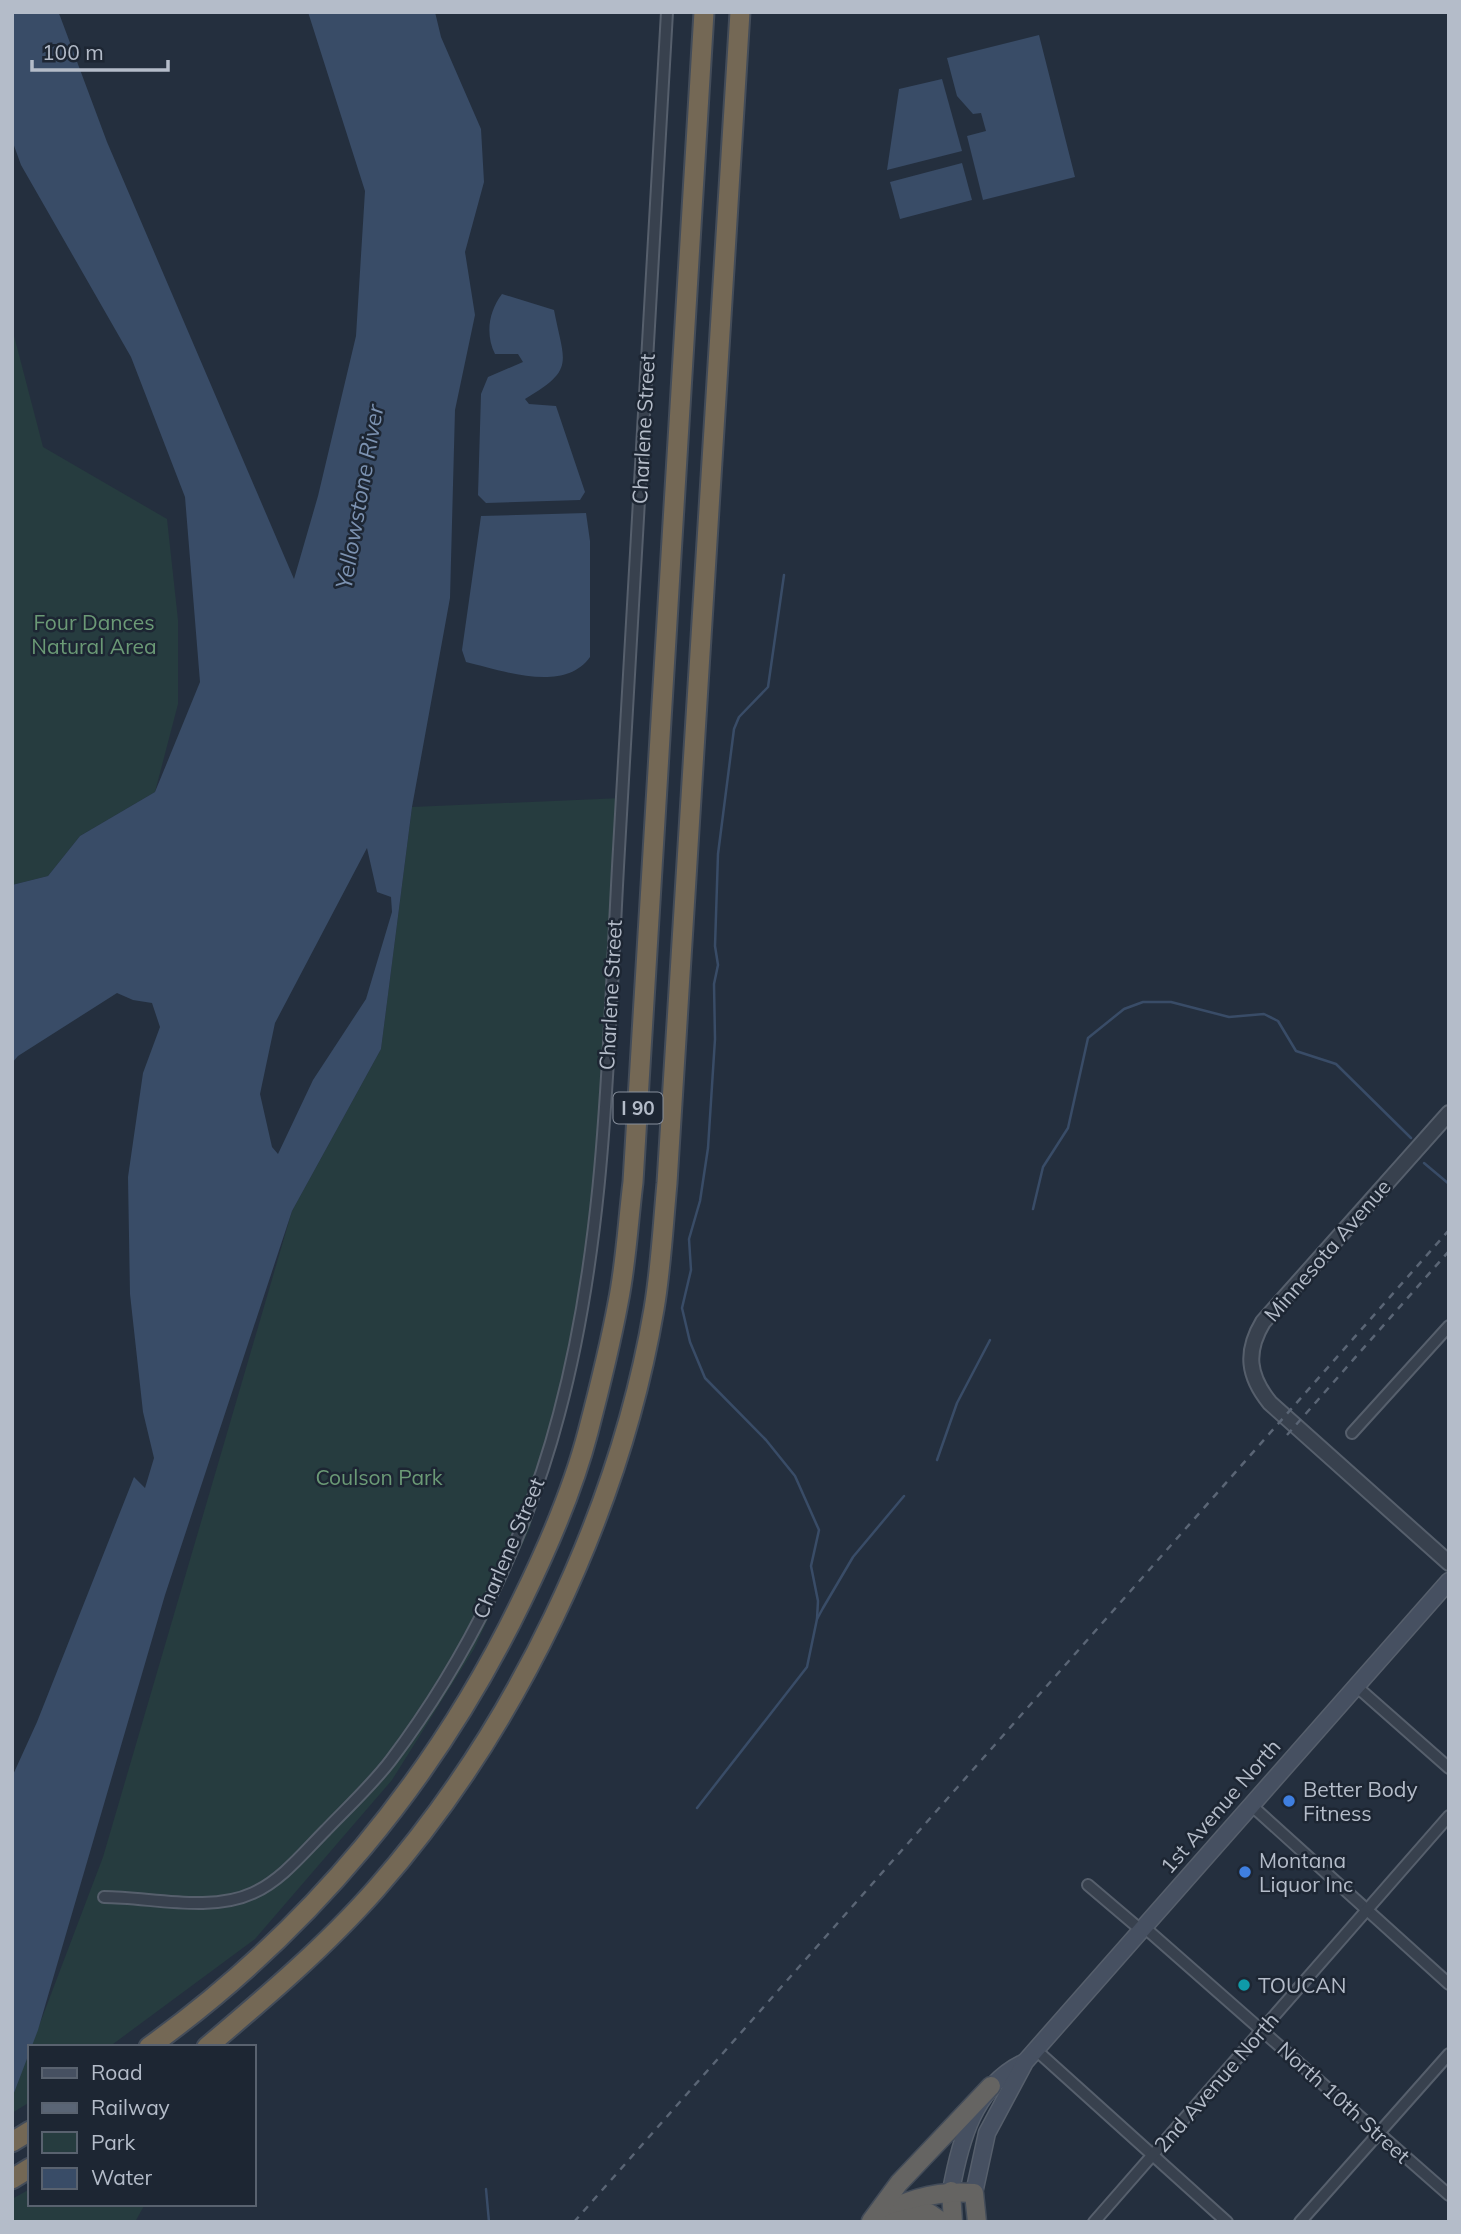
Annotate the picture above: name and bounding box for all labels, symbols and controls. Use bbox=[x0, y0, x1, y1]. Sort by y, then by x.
scale bar bbox=[32, 28, 168, 72]
text: 100 m bbox=[42, 39, 104, 65]
street label: Charlene Street bbox=[626, 353, 660, 505]
water label: Yellowstone River bbox=[328, 401, 390, 592]
park label: Four Dances Natural Area bbox=[31, 609, 157, 659]
street label: Charlene Street bbox=[593, 919, 627, 1071]
road number: I 90 bbox=[614, 1092, 662, 1124]
street label: Minnesota Avenue bbox=[1258, 1174, 1396, 1326]
park label: Coulson Park bbox=[315, 1464, 443, 1490]
street label: Charlene Street bbox=[467, 1474, 549, 1622]
street label: 1st Avenue North bbox=[1154, 1733, 1286, 1879]
place label: Better Body Fitness bbox=[1303, 1776, 1418, 1826]
marker: Better Body Fitness bbox=[1281, 1793, 1297, 1809]
place label: Montana Liquor Inc bbox=[1259, 1847, 1353, 1897]
marker: Montana Liquor Inc bbox=[1237, 1864, 1253, 1880]
place label: TOUCAN bbox=[1258, 1972, 1346, 1998]
marker: TOUCAN bbox=[1236, 1977, 1252, 1993]
street label: 2nd Avenue North bbox=[1148, 2007, 1284, 2157]
street label: North 10th Street bbox=[1272, 2036, 1416, 2168]
legend bbox=[28, 2045, 256, 2206]
text: Road bbox=[91, 2059, 142, 2085]
text: Railway bbox=[91, 2094, 170, 2120]
text: Park bbox=[91, 2129, 135, 2155]
text: Water bbox=[91, 2164, 152, 2190]

